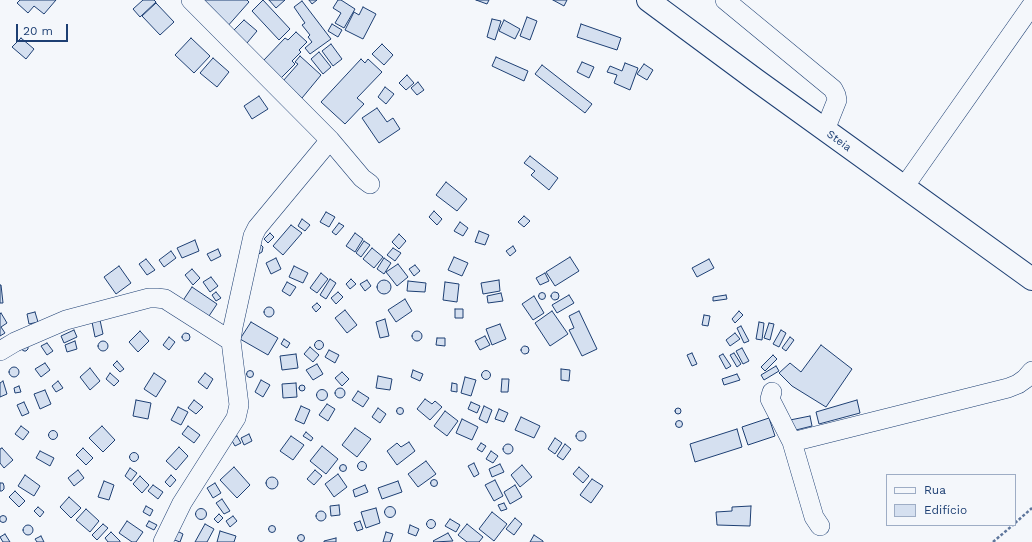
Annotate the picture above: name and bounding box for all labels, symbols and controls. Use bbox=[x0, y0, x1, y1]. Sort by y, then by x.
scale bar bbox=[18, 16, 70, 42]
text: 20 m bbox=[23, 24, 53, 38]
street label: Steia bbox=[824, 128, 854, 154]
legend bbox=[886, 474, 1016, 526]
text: Rua bbox=[924, 483, 946, 497]
text: Edifício bbox=[924, 503, 967, 517]

